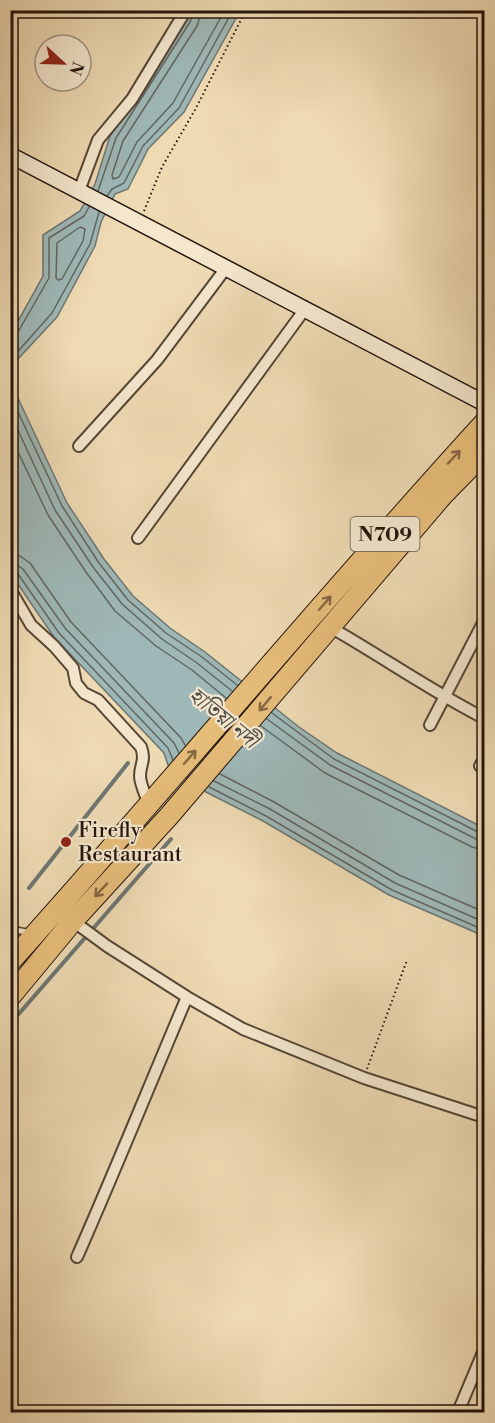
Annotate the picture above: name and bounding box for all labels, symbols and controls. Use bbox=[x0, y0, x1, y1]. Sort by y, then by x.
north arrow bbox=[33, 33, 93, 93]
text: N bbox=[64, 59, 88, 78]
one-way arrow bbox=[447, 449, 461, 464]
road number: N709 bbox=[350, 517, 420, 551]
one-way arrow bbox=[318, 596, 332, 611]
water label: হাতিয়া নদী bbox=[183, 681, 266, 756]
one-way arrow bbox=[258, 696, 272, 711]
one-way arrow bbox=[183, 750, 197, 765]
place label: Firefly Restaurant bbox=[78, 818, 183, 868]
marker: Firefly Restaurant bbox=[59, 835, 73, 849]
one-way arrow bbox=[94, 882, 108, 897]

